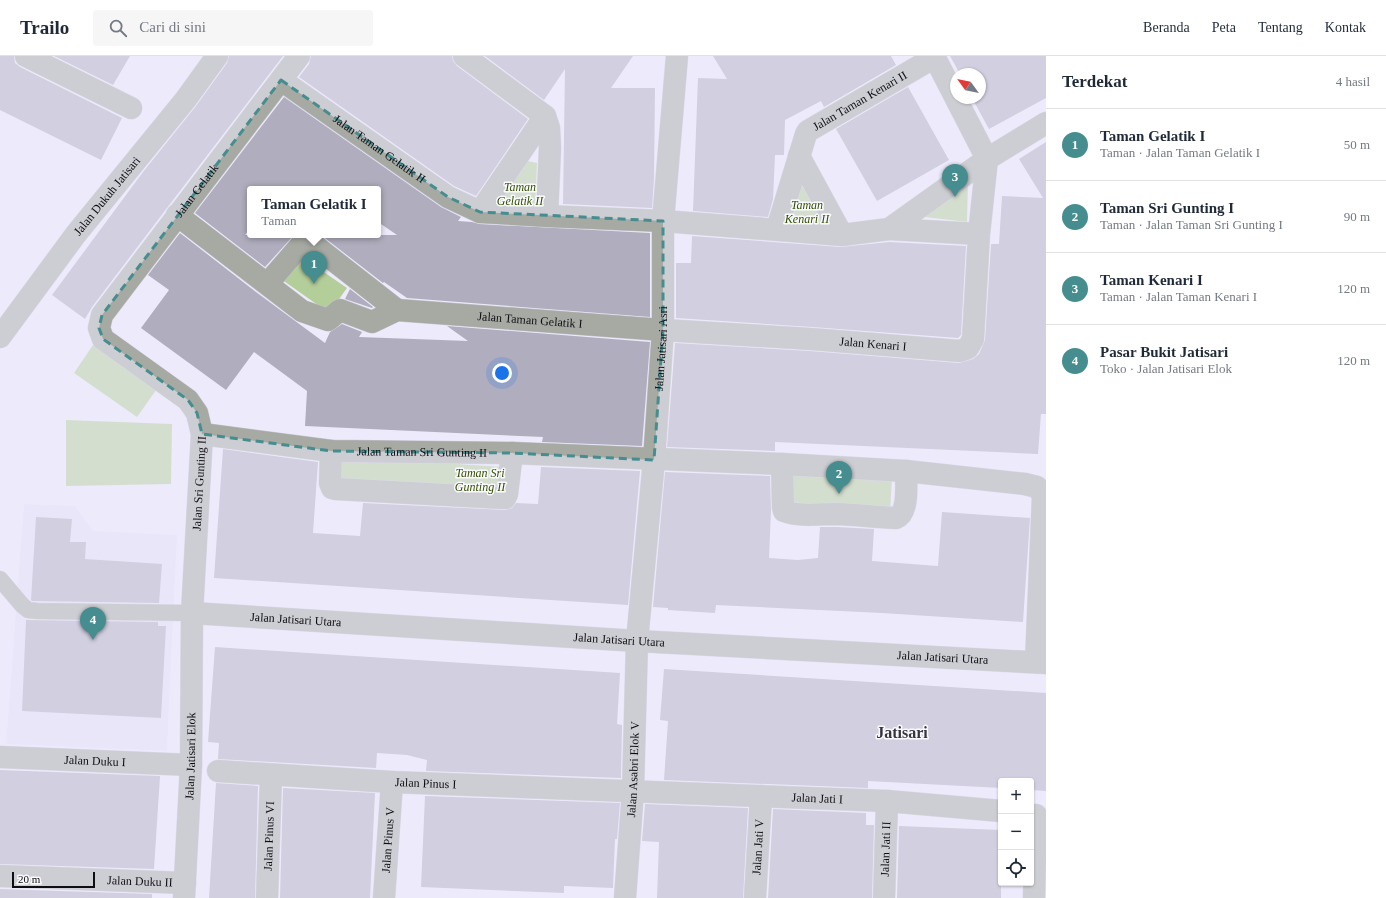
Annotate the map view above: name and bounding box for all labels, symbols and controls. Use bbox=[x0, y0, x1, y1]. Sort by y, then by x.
search box bbox=[93, 10, 373, 46]
text: Trailo bbox=[20, 17, 69, 38]
icon: search bbox=[107, 17, 129, 39]
text: Cari di sini bbox=[139, 19, 206, 35]
text: Beranda bbox=[1143, 20, 1190, 35]
text: Peta bbox=[1212, 20, 1236, 35]
text: Tentang bbox=[1258, 20, 1303, 35]
text: Kontak bbox=[1325, 20, 1366, 35]
street label: Jalan Taman Kenari II bbox=[810, 68, 909, 134]
north arrow bbox=[950, 68, 986, 104]
text: Terdekat bbox=[1062, 72, 1128, 91]
text: 4 hasil bbox=[1336, 74, 1370, 89]
street label: Jalan Taman Gelatik II bbox=[330, 112, 428, 186]
text: Taman Gelatik I bbox=[1100, 128, 1205, 144]
text: 1 bbox=[1072, 137, 1078, 152]
text: 50 m bbox=[1344, 137, 1370, 152]
text: Taman · Jalan Taman Gelatik I bbox=[1100, 145, 1260, 160]
street label: Jalan Dukuh Jatisari bbox=[71, 153, 144, 238]
street label: Jalan Gelatik bbox=[172, 161, 221, 220]
pin: 3 bbox=[942, 164, 968, 197]
park label: Taman Gelatik II bbox=[497, 180, 544, 208]
popup bbox=[247, 186, 381, 238]
text: Taman Gelatik I bbox=[261, 196, 367, 212]
park label: Taman Kenari II bbox=[784, 198, 830, 226]
text: Taman Sri Gunting I bbox=[1100, 200, 1234, 216]
text: 2 bbox=[1072, 209, 1078, 224]
text: 90 m bbox=[1344, 209, 1370, 224]
text: Taman bbox=[261, 213, 297, 228]
text: Taman · Jalan Taman Sri Gunting I bbox=[1100, 217, 1283, 232]
pin: 1 bbox=[301, 251, 327, 284]
text: Taman Kenari I bbox=[1100, 272, 1203, 288]
text: 3 bbox=[1072, 281, 1078, 296]
text: 120 m bbox=[1337, 281, 1370, 296]
text: Taman · Jalan Taman Kenari I bbox=[1100, 289, 1257, 304]
street label: Jalan Jatisari Asri bbox=[652, 305, 670, 391]
street label: Jalan Taman Gelatik I bbox=[477, 309, 583, 331]
street label: Jalan Kenari I bbox=[839, 334, 907, 354]
text: Pasar Bukit Jatisari bbox=[1100, 344, 1228, 360]
text: 4 bbox=[1072, 353, 1078, 368]
text: 120 m bbox=[1337, 353, 1370, 368]
text: Toko · Jalan Jatisari Elok bbox=[1100, 361, 1232, 376]
your location bbox=[492, 363, 512, 383]
street label: Jalan Sri Gunting II bbox=[190, 436, 209, 531]
street label: Jalan Taman Sri Gunting II bbox=[357, 444, 487, 460]
pin: 2 bbox=[826, 461, 852, 494]
park label: Taman Sri Gunting II bbox=[455, 466, 506, 494]
pin: 4 bbox=[80, 607, 106, 640]
street label: Jalan Jatisari Utara bbox=[250, 610, 343, 629]
street label: Jalan Jatisari Utara bbox=[573, 630, 666, 650]
street label: Jalan Jatisari Utara bbox=[897, 648, 989, 667]
street label: Jalan Jatisari Elok bbox=[182, 712, 198, 800]
street label: Jalan Asabri Elok V bbox=[624, 721, 642, 818]
district label: Jatisari bbox=[876, 724, 928, 741]
street label: Jalan Duku I bbox=[64, 753, 126, 769]
street label: Jalan Pinus I bbox=[395, 775, 457, 791]
map controls bbox=[998, 778, 1034, 886]
button: + bbox=[998, 778, 1034, 814]
street label: Jalan Jati I bbox=[791, 790, 843, 806]
street label: Jalan Pinus VI bbox=[261, 801, 277, 871]
street label: Jalan Pinus V bbox=[379, 806, 397, 873]
button: − bbox=[998, 814, 1034, 850]
street label: Jalan Jati V bbox=[749, 818, 767, 875]
street label: Jalan Jati II bbox=[878, 821, 893, 877]
button: locate bbox=[998, 850, 1034, 886]
scale bar bbox=[12, 870, 95, 889]
text: 20 m bbox=[18, 873, 40, 885]
street label: Jalan Duku II bbox=[107, 873, 173, 890]

